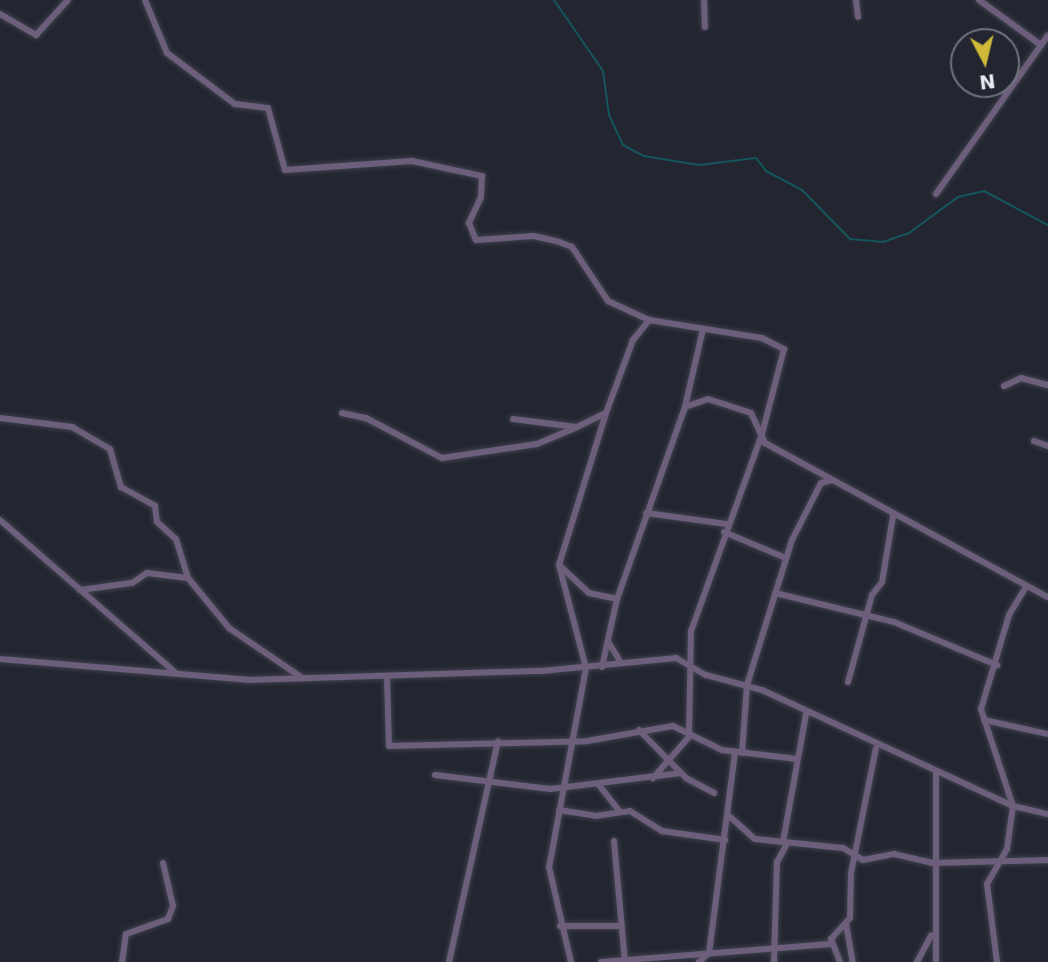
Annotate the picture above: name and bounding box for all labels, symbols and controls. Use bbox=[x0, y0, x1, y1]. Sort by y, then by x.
north arrow bbox=[950, 28, 1020, 98]
text: N bbox=[978, 70, 997, 94]

